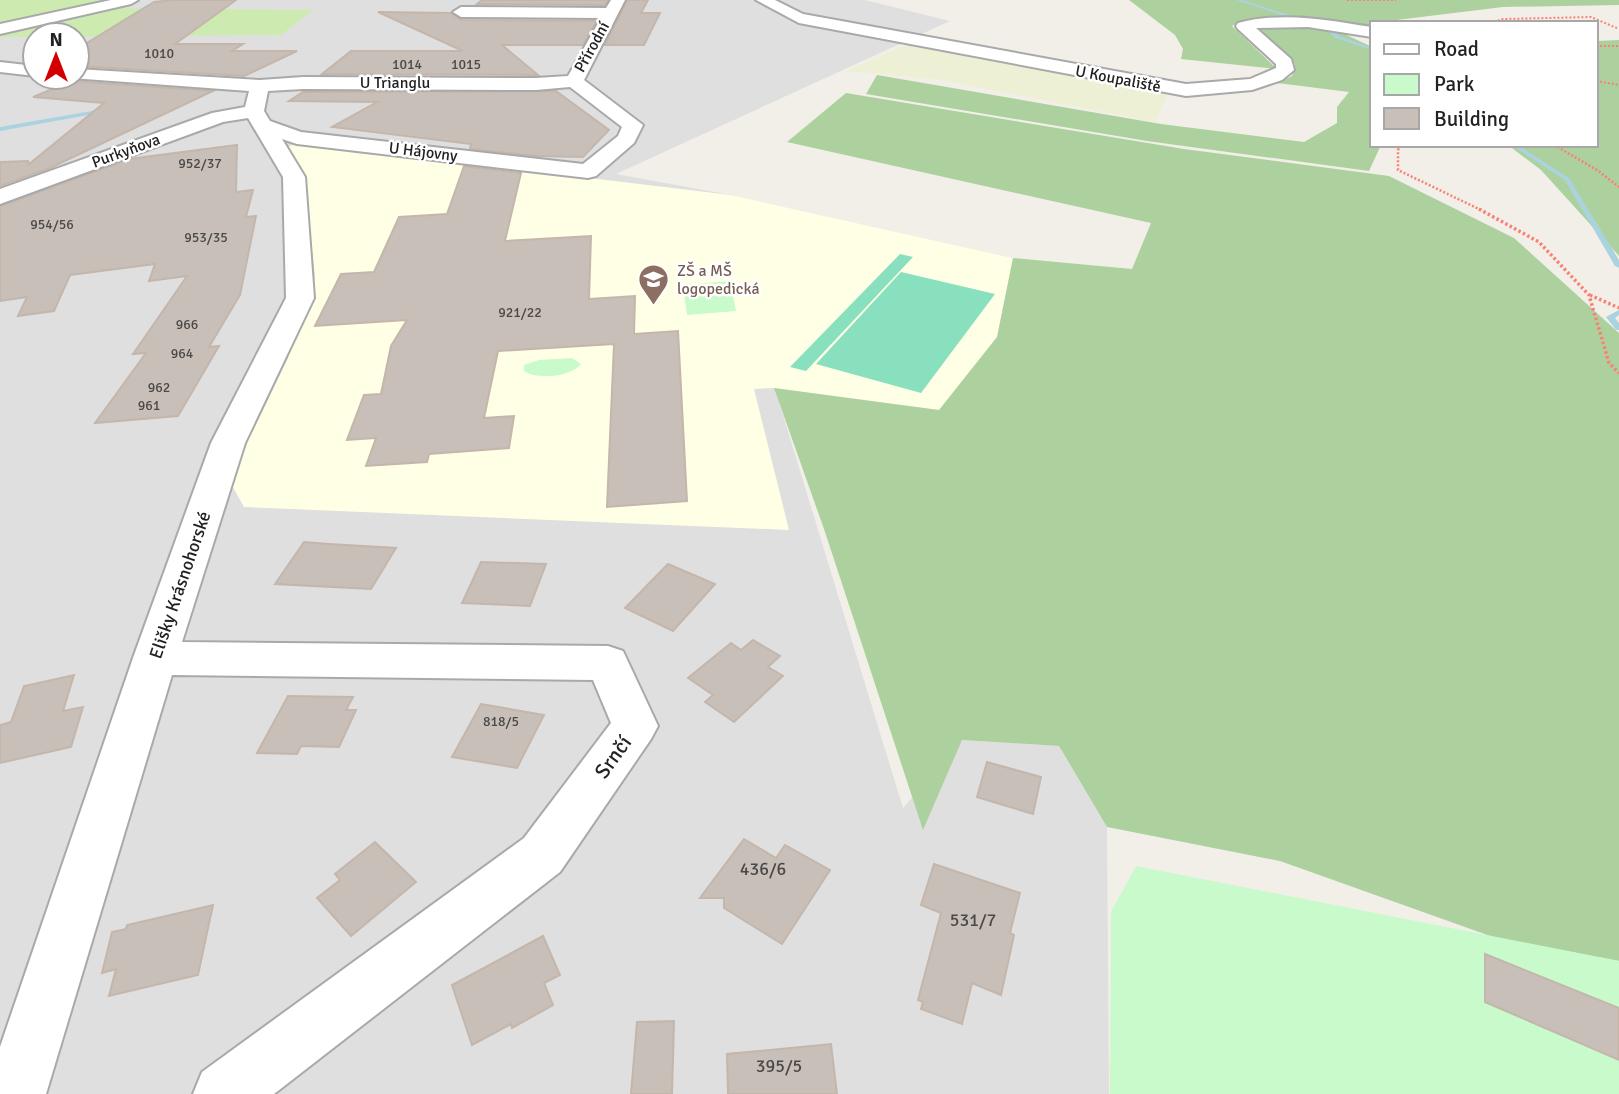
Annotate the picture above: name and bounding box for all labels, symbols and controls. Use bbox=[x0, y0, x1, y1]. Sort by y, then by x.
street label: Přírodní bbox=[570, 18, 614, 76]
north arrow bbox=[21, 21, 91, 91]
legend bbox=[1370, 21, 1598, 147]
text: N bbox=[49, 28, 63, 52]
text: Road bbox=[1434, 36, 1479, 62]
house number: 1010 bbox=[144, 45, 174, 62]
house number: 1014 bbox=[392, 56, 423, 73]
house number: 1015 bbox=[451, 56, 481, 73]
street label: U Koupaliště bbox=[1074, 61, 1162, 97]
text: Park bbox=[1434, 71, 1475, 97]
street label: U Trianglu bbox=[360, 73, 430, 93]
text: Building bbox=[1434, 106, 1509, 132]
street label: Purkyňova bbox=[89, 129, 163, 173]
street label: U Hájovny bbox=[388, 138, 459, 166]
house number: 952/37 bbox=[178, 155, 222, 172]
house number: 954/56 bbox=[30, 216, 74, 233]
house number: 953/35 bbox=[184, 229, 228, 246]
place label: ZŠ a MŠ logopedická bbox=[677, 261, 760, 299]
school or university icon: ZŠ a MŠ logopedická bbox=[637, 263, 671, 307]
house number: 921/22 bbox=[498, 304, 542, 321]
house number: 966 bbox=[176, 316, 198, 333]
house number: 964 bbox=[171, 345, 194, 362]
house number: 962 bbox=[148, 379, 170, 396]
house number: 961 bbox=[138, 397, 160, 414]
street label: Elišky Krásnohorské bbox=[144, 508, 216, 662]
house number: 818/5 bbox=[483, 713, 519, 730]
street label: Srnčí bbox=[589, 730, 637, 784]
house number: 436/6 bbox=[740, 858, 786, 880]
house number: 531/7 bbox=[950, 909, 996, 931]
house number: 395/5 bbox=[756, 1055, 802, 1077]

